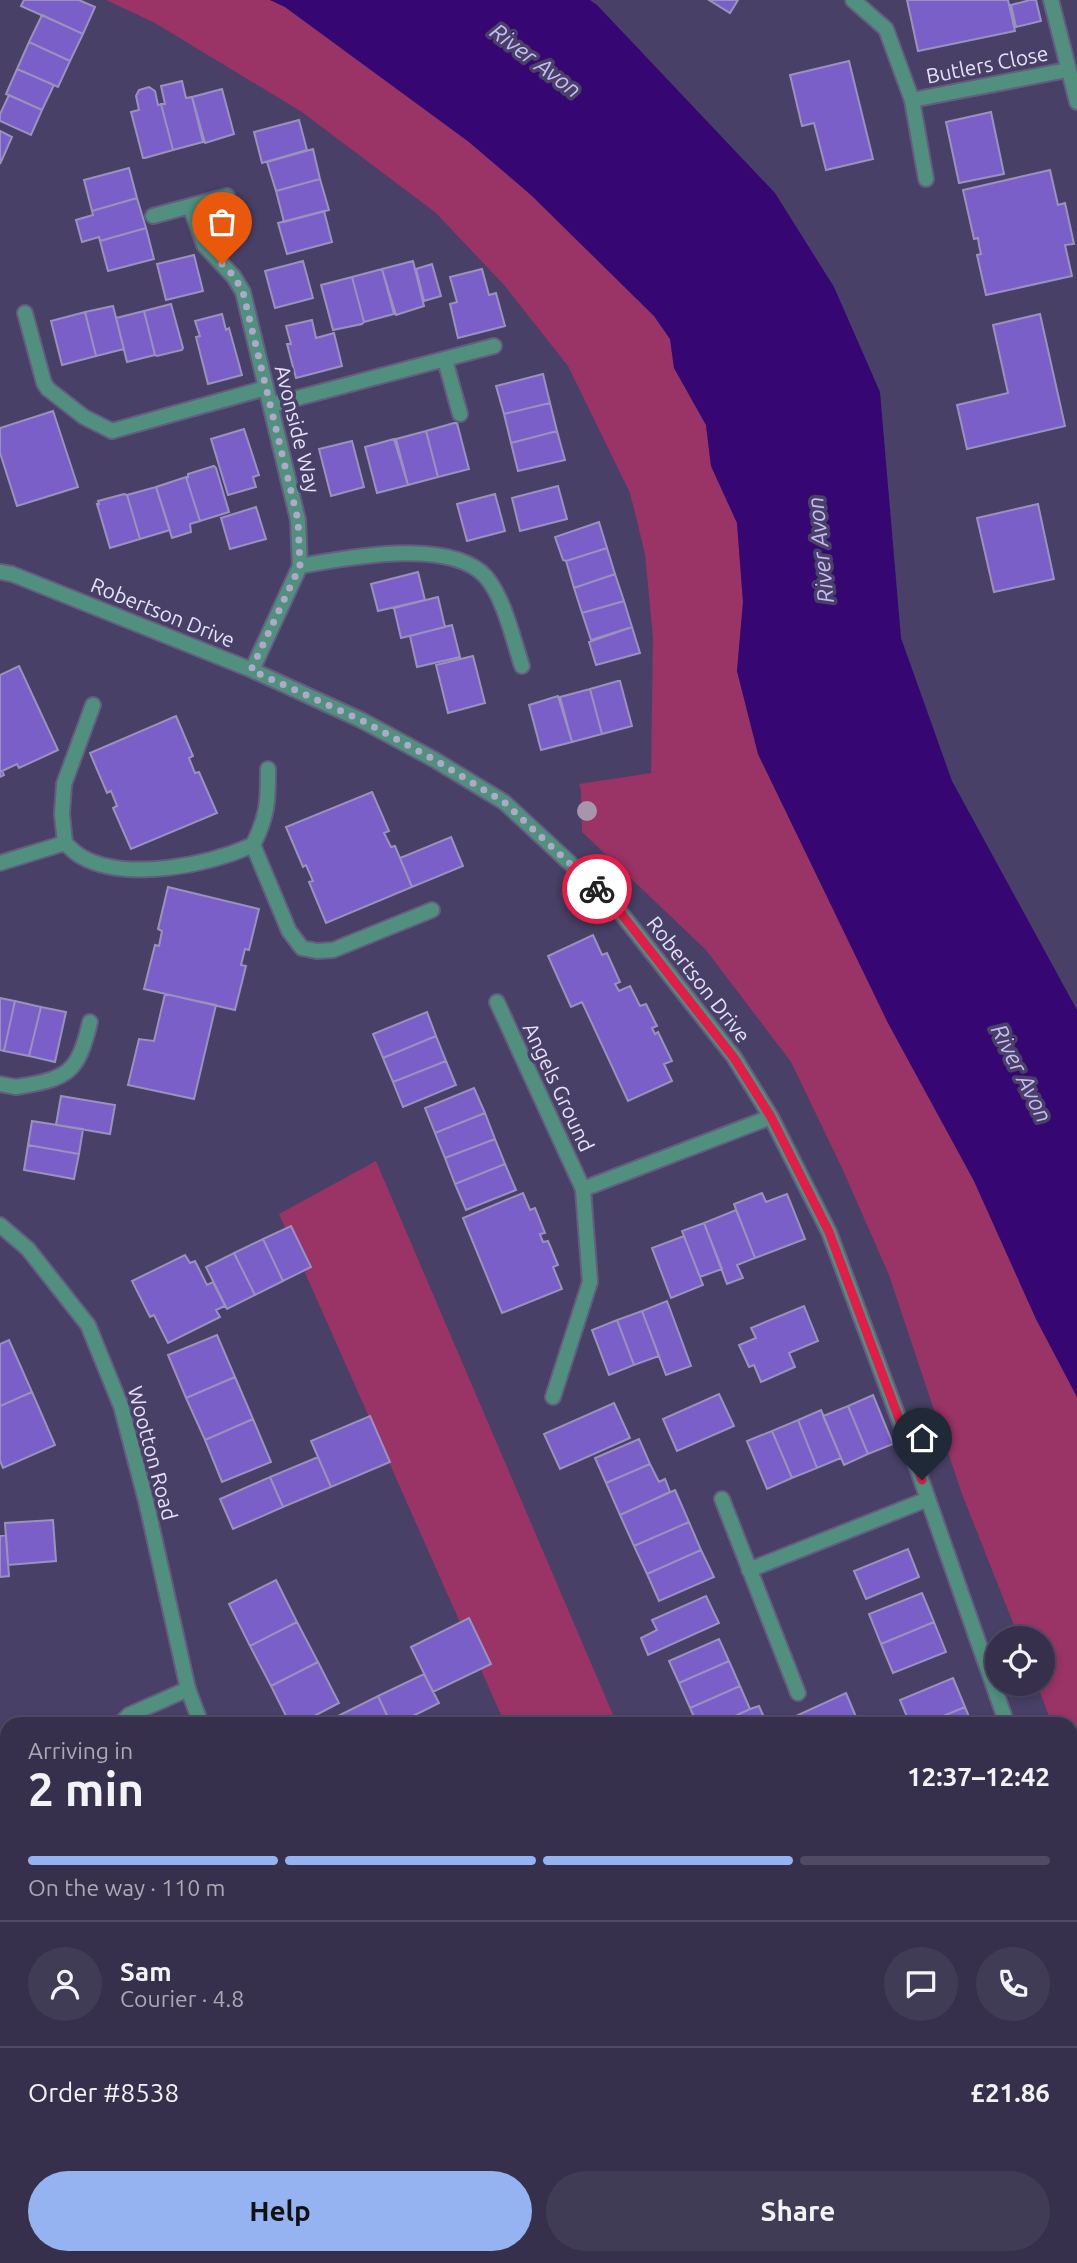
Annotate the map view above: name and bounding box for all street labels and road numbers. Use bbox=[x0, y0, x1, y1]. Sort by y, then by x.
street label: Butlers Close bbox=[924, 40, 1050, 88]
street label: Avonside Way bbox=[271, 363, 325, 495]
street label: Robertson Drive bbox=[87, 572, 239, 652]
street label: Robertson Drive bbox=[642, 911, 756, 1047]
street label: Angels Ground bbox=[519, 1019, 599, 1155]
street label: Wootton Road bbox=[124, 1383, 182, 1523]

